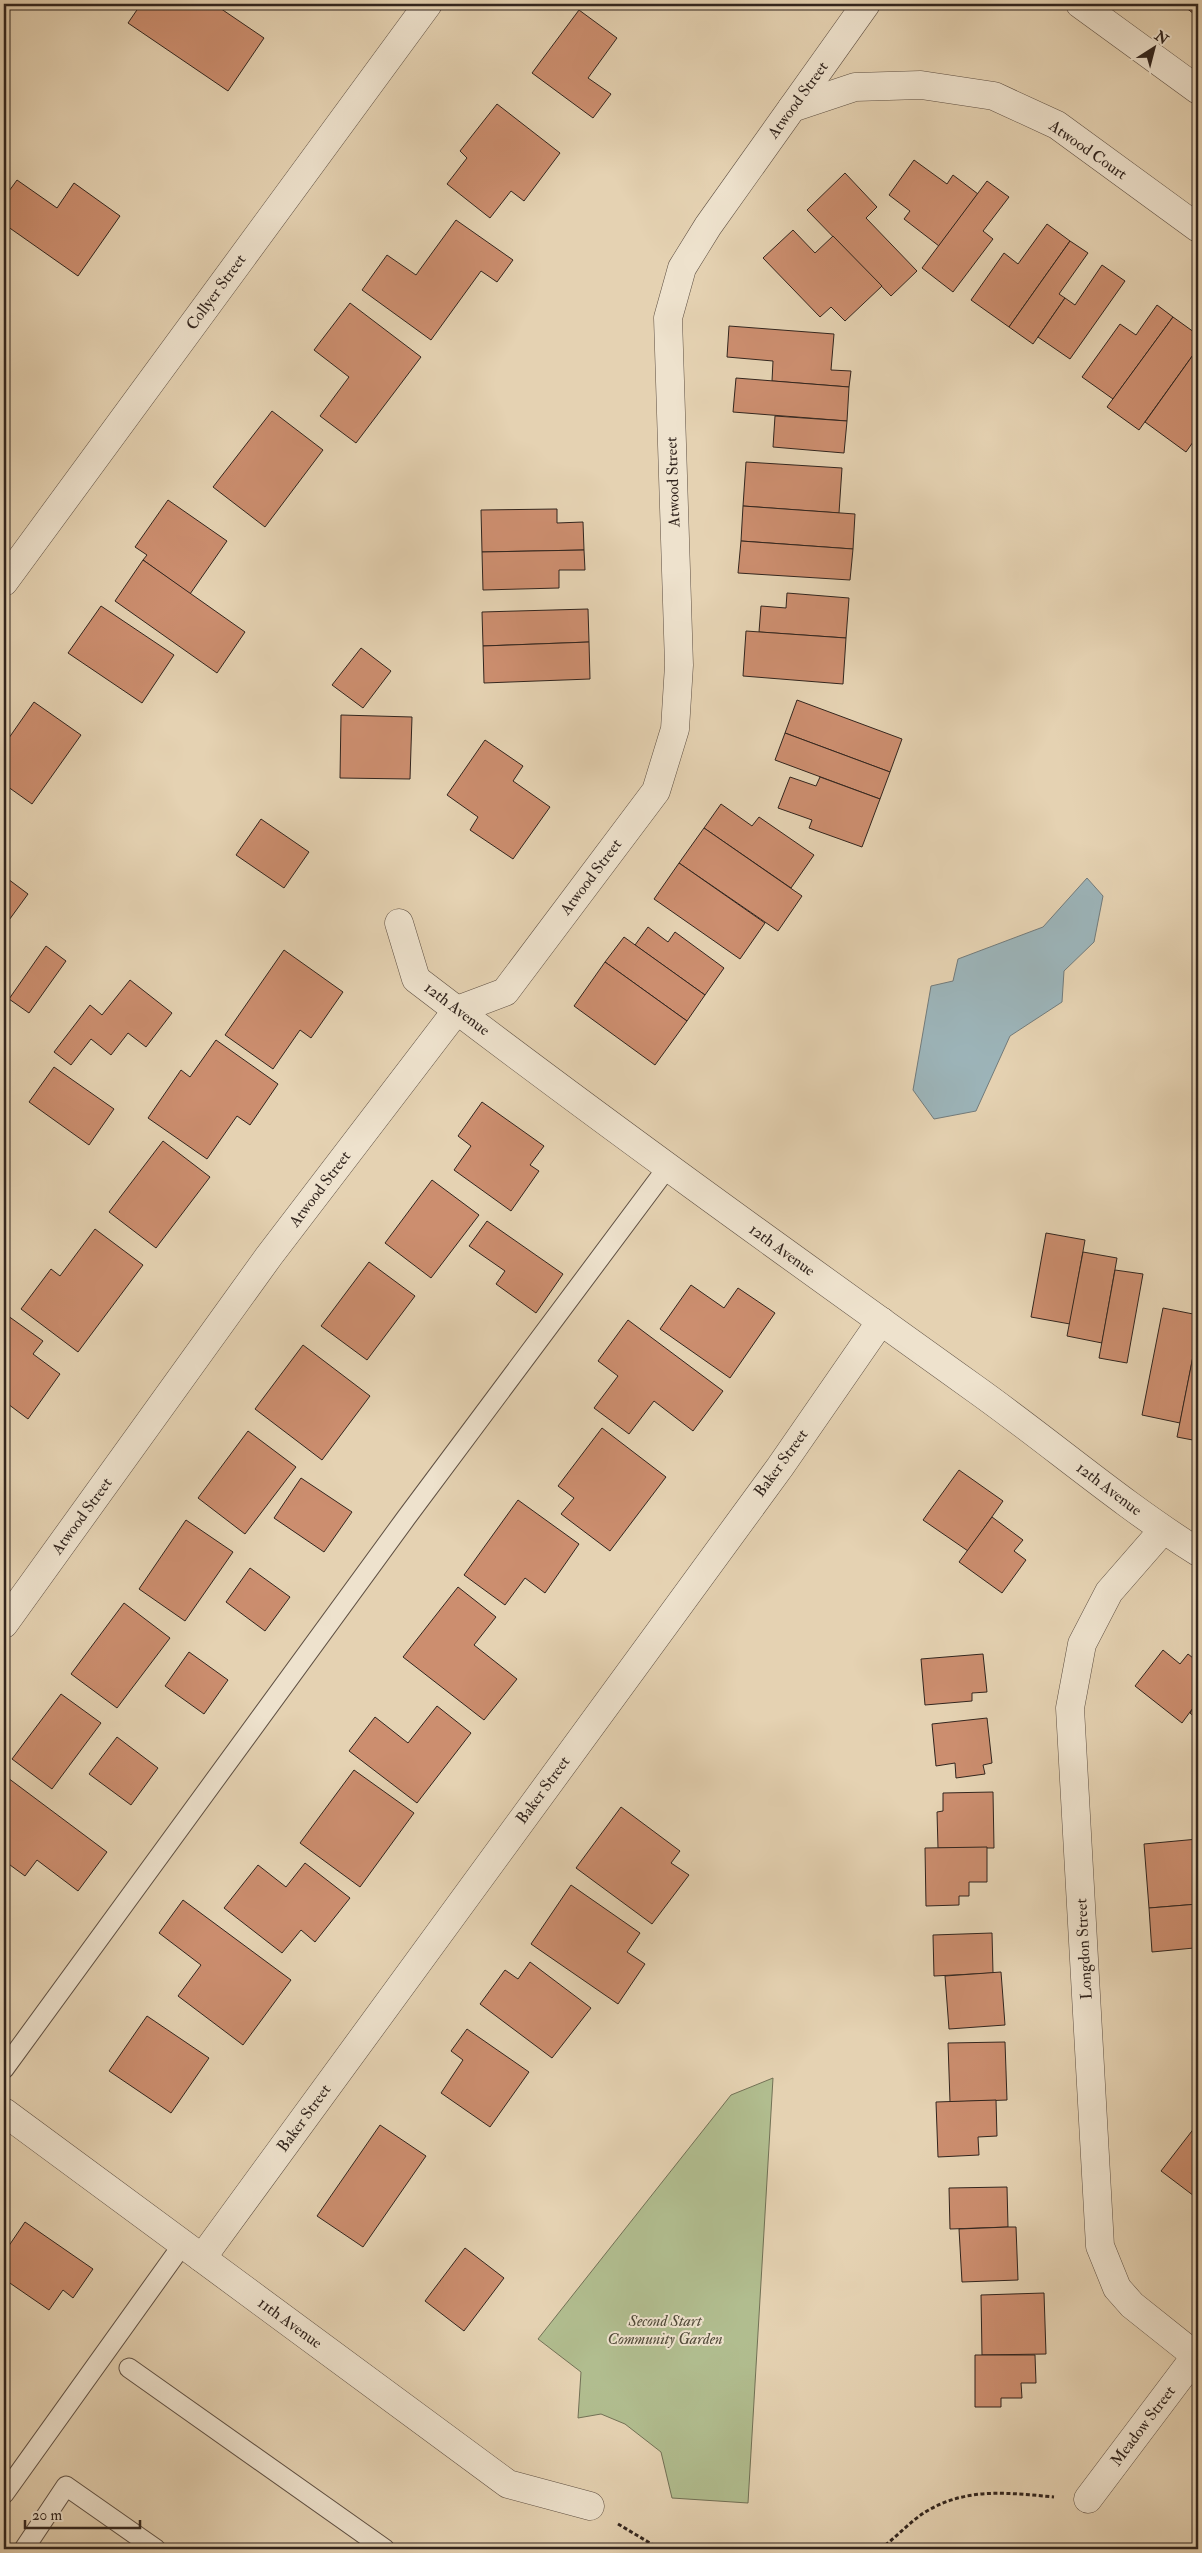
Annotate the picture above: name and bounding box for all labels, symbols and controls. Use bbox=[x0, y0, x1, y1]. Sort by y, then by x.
north arrow bbox=[1130, 22, 1180, 72]
text: N bbox=[1150, 27, 1172, 49]
street label: Atwood Street bbox=[763, 58, 833, 143]
street label: Atwood Court bbox=[1044, 115, 1131, 184]
street label: Collyer Street bbox=[182, 250, 250, 334]
street label: Atwood Street bbox=[661, 437, 685, 528]
street label: Atwood Street bbox=[555, 835, 626, 920]
street label: 12th Avenue bbox=[420, 978, 494, 1040]
street label: Atwood Street bbox=[284, 1147, 355, 1232]
street label: 12th Avenue bbox=[745, 1219, 819, 1281]
street label: Baker Street bbox=[750, 1425, 812, 1501]
street label: 12th Avenue bbox=[1072, 1458, 1146, 1520]
street label: Atwood Street bbox=[47, 1474, 117, 1559]
street label: Baker Street bbox=[512, 1752, 574, 1828]
street label: Longdon Street bbox=[1071, 1898, 1097, 2000]
street label: Baker Street bbox=[273, 2080, 335, 2156]
street label: 11th Avenue bbox=[254, 2293, 326, 2353]
park label: Second Start Community Garden bbox=[607, 2311, 723, 2349]
street label: Meadow Street bbox=[1106, 2382, 1180, 2470]
scale bar bbox=[25, 2498, 140, 2530]
text: 20 m bbox=[32, 2506, 62, 2525]

